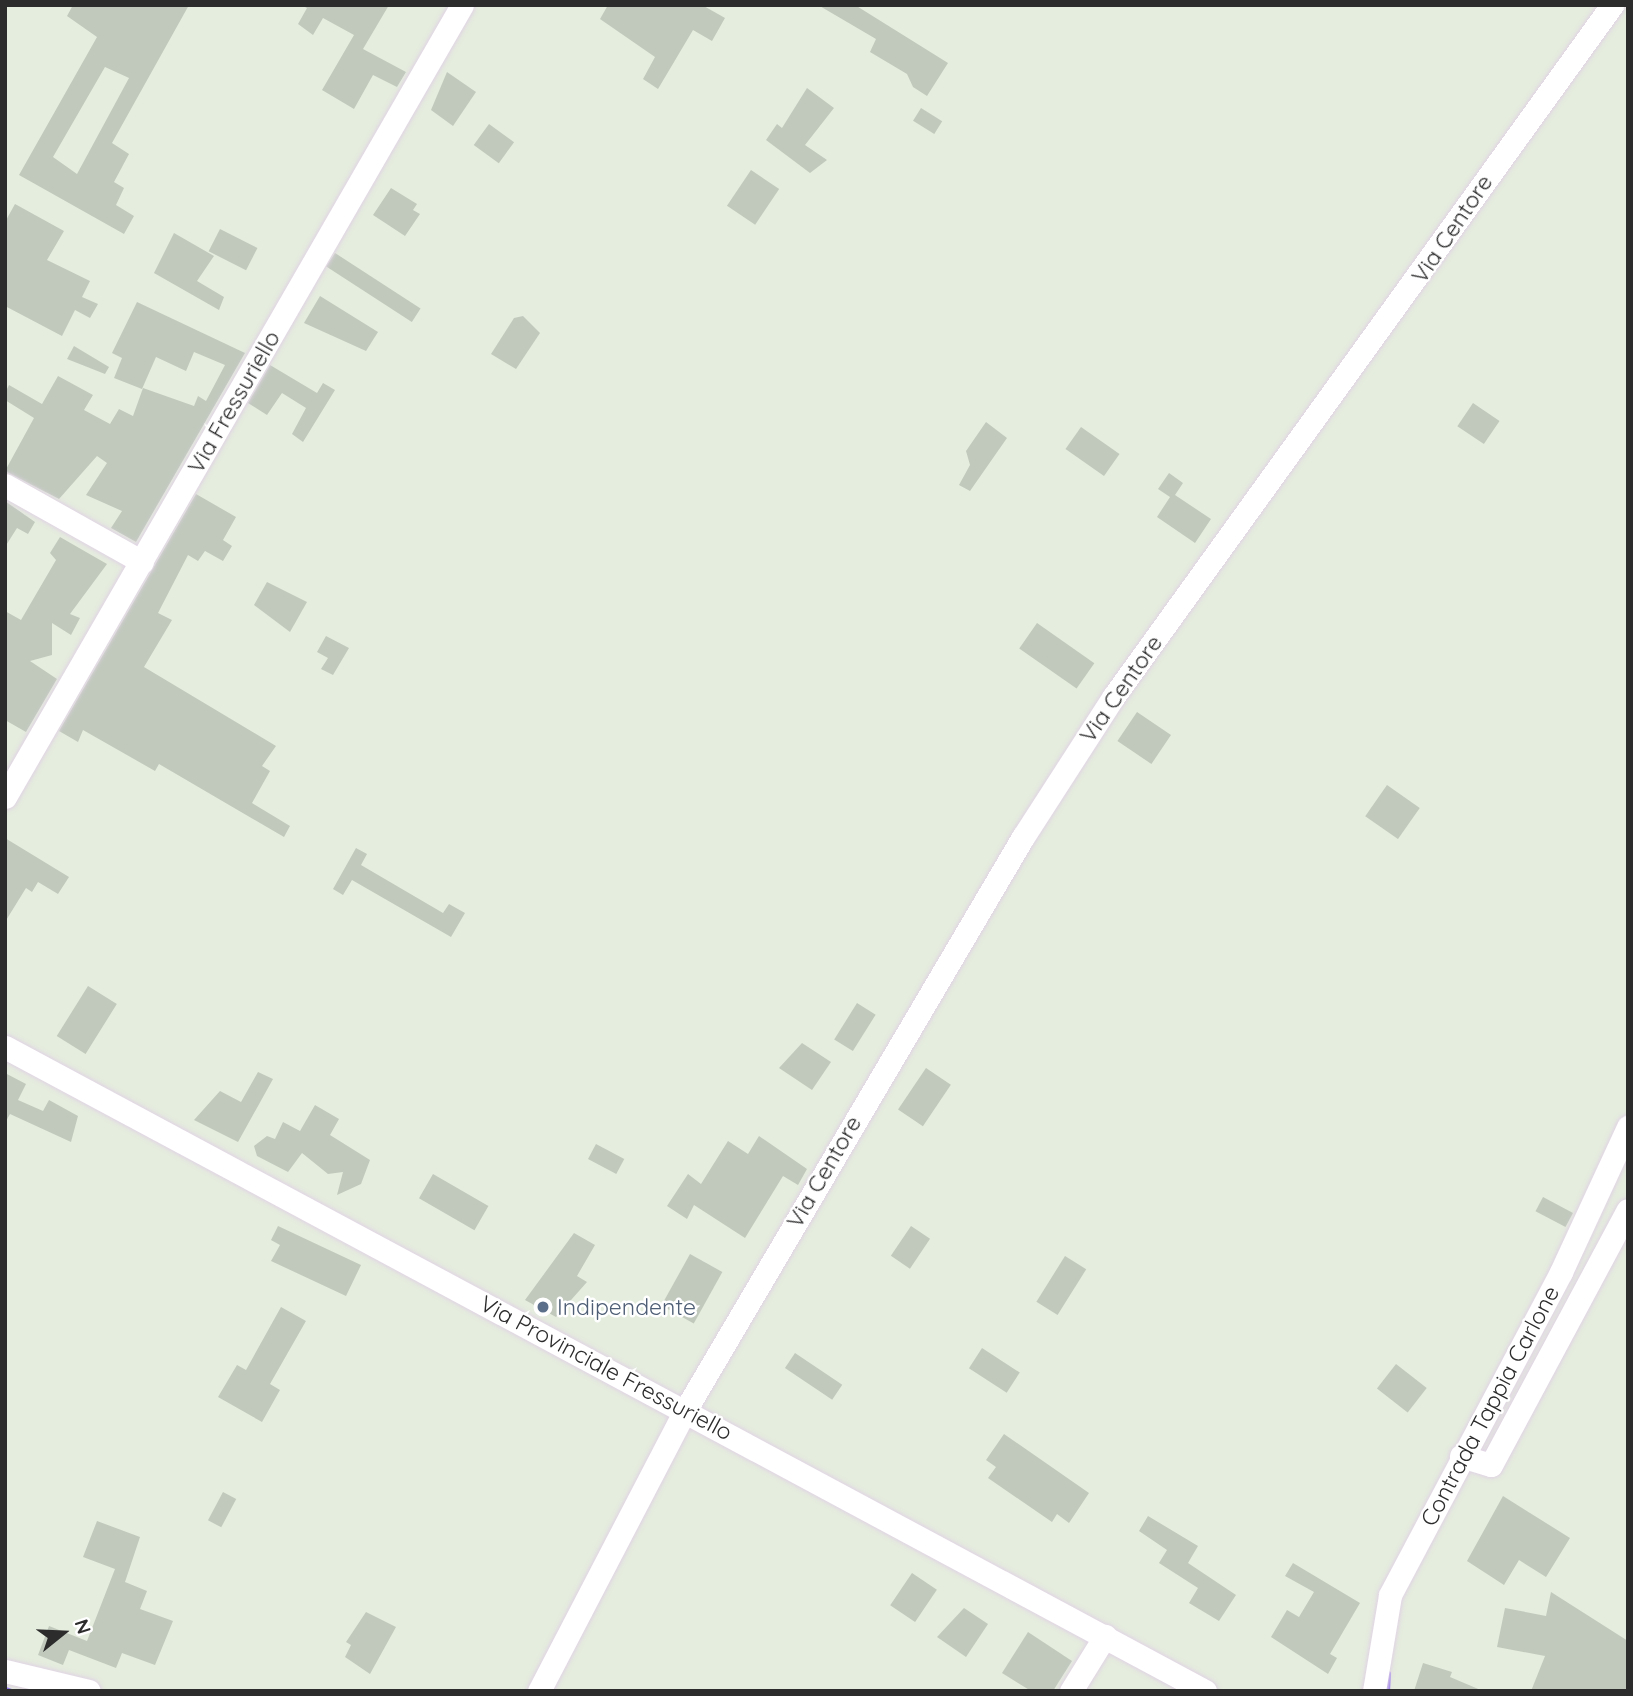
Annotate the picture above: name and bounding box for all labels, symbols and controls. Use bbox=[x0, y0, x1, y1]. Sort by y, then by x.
street label: Via Centore bbox=[1406, 170, 1498, 288]
street label: Via Fressuriello bbox=[182, 326, 286, 478]
street label: Via Centore bbox=[1074, 630, 1168, 748]
street label: Via Centore bbox=[781, 1111, 867, 1233]
street label: Contrada Tappia Carlone bbox=[1415, 1281, 1565, 1531]
street label: Via Provinciale Fressuriello bbox=[475, 1290, 737, 1446]
place label: Indipendente bbox=[557, 1293, 696, 1321]
marker: Indipendente bbox=[535, 1299, 551, 1315]
north arrow bbox=[28, 1598, 98, 1668]
text: N bbox=[69, 1616, 97, 1637]

